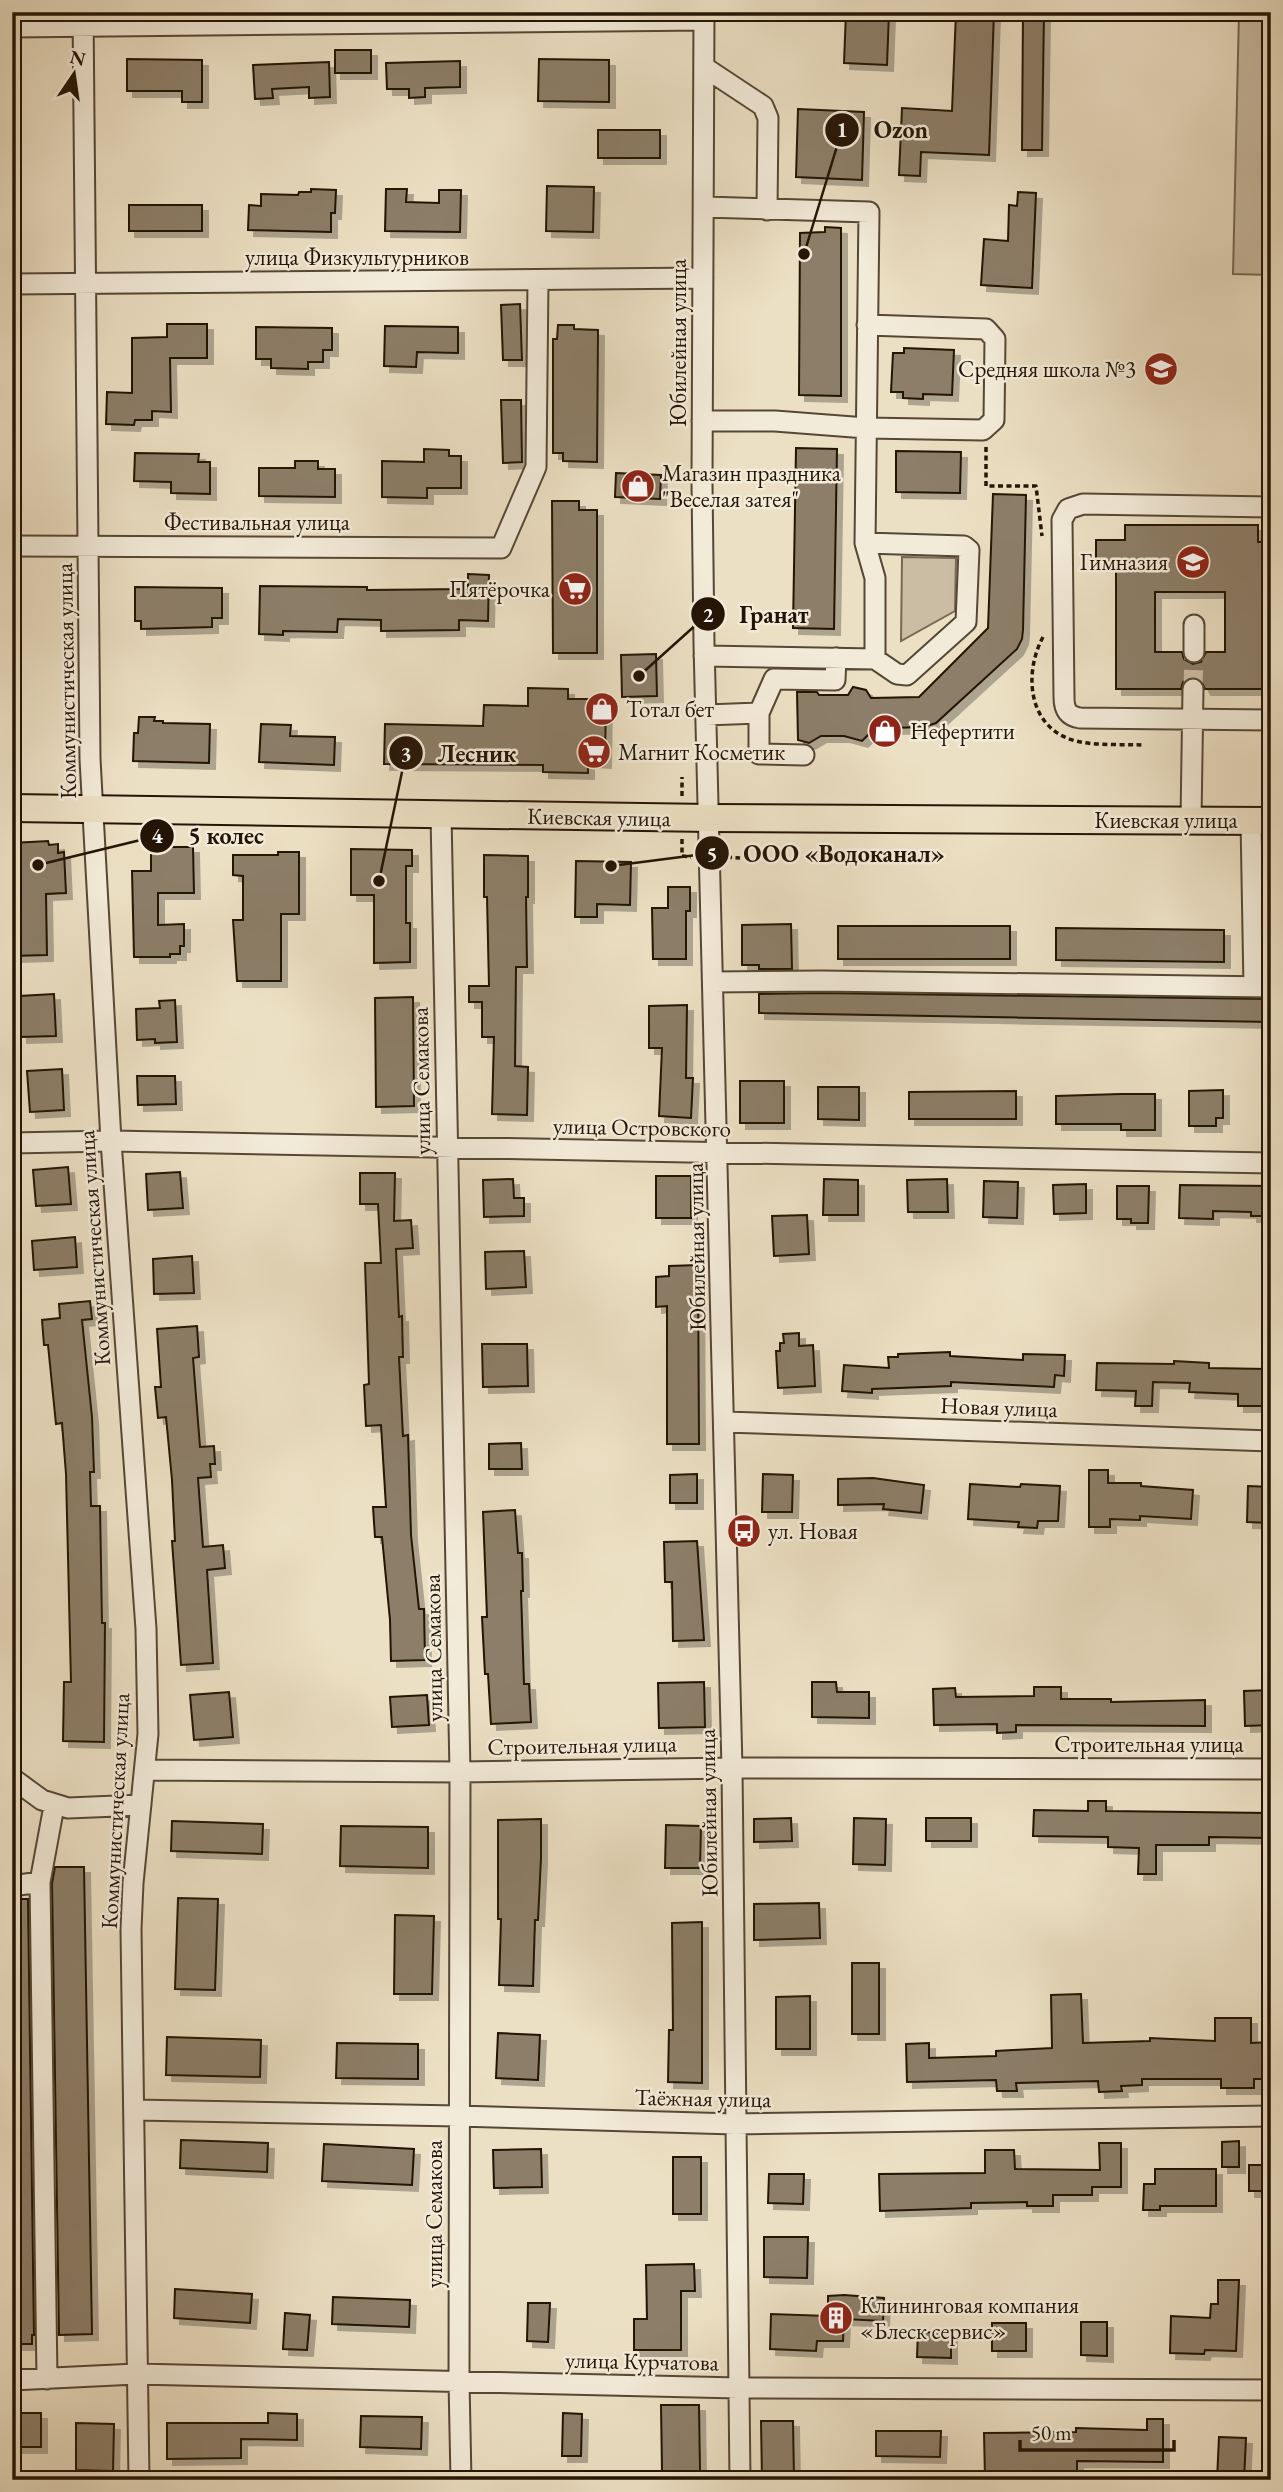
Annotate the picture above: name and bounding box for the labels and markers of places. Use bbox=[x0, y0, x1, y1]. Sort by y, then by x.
callout: Ozon bbox=[824, 107, 942, 152]
school or university icon: Средняя школа №3 bbox=[1142, 350, 1180, 388]
place label: Средняя школа №3 bbox=[958, 354, 1136, 384]
place label: Магазин праздника "Веселая затея" bbox=[662, 458, 842, 514]
shop icon: Магазин праздника "Веселая затея" bbox=[619, 467, 657, 505]
school or university icon: Гимназия bbox=[1174, 543, 1212, 581]
place label: Гимназия bbox=[1080, 547, 1168, 577]
supermarket icon: Пятёрочка bbox=[556, 570, 594, 608]
place label: Пятёрочка bbox=[449, 574, 551, 604]
callout: Гранат bbox=[691, 592, 823, 637]
shop icon: Тотал бет bbox=[583, 690, 621, 728]
place label: Тотал бет bbox=[626, 694, 714, 724]
shop icon: Нефертити bbox=[866, 712, 904, 750]
place label: Нефертити bbox=[910, 716, 1015, 746]
callout: Лесник bbox=[389, 731, 531, 776]
supermarket icon: Магнит Косметик bbox=[575, 733, 613, 771]
place label: Магнит Косметик bbox=[618, 737, 785, 767]
callout: 5 колес bbox=[139, 814, 278, 859]
callout: ООО «Водоканал» bbox=[694, 831, 959, 876]
bus stop icon: ул. Новая bbox=[725, 1512, 763, 1550]
place label: ул. Новая bbox=[768, 1516, 858, 1546]
place label: Клининговая компания «Блеск сервис» bbox=[860, 2290, 1079, 2346]
building icon: Клининговая компания «Блеск сервис» bbox=[817, 2299, 855, 2337]

